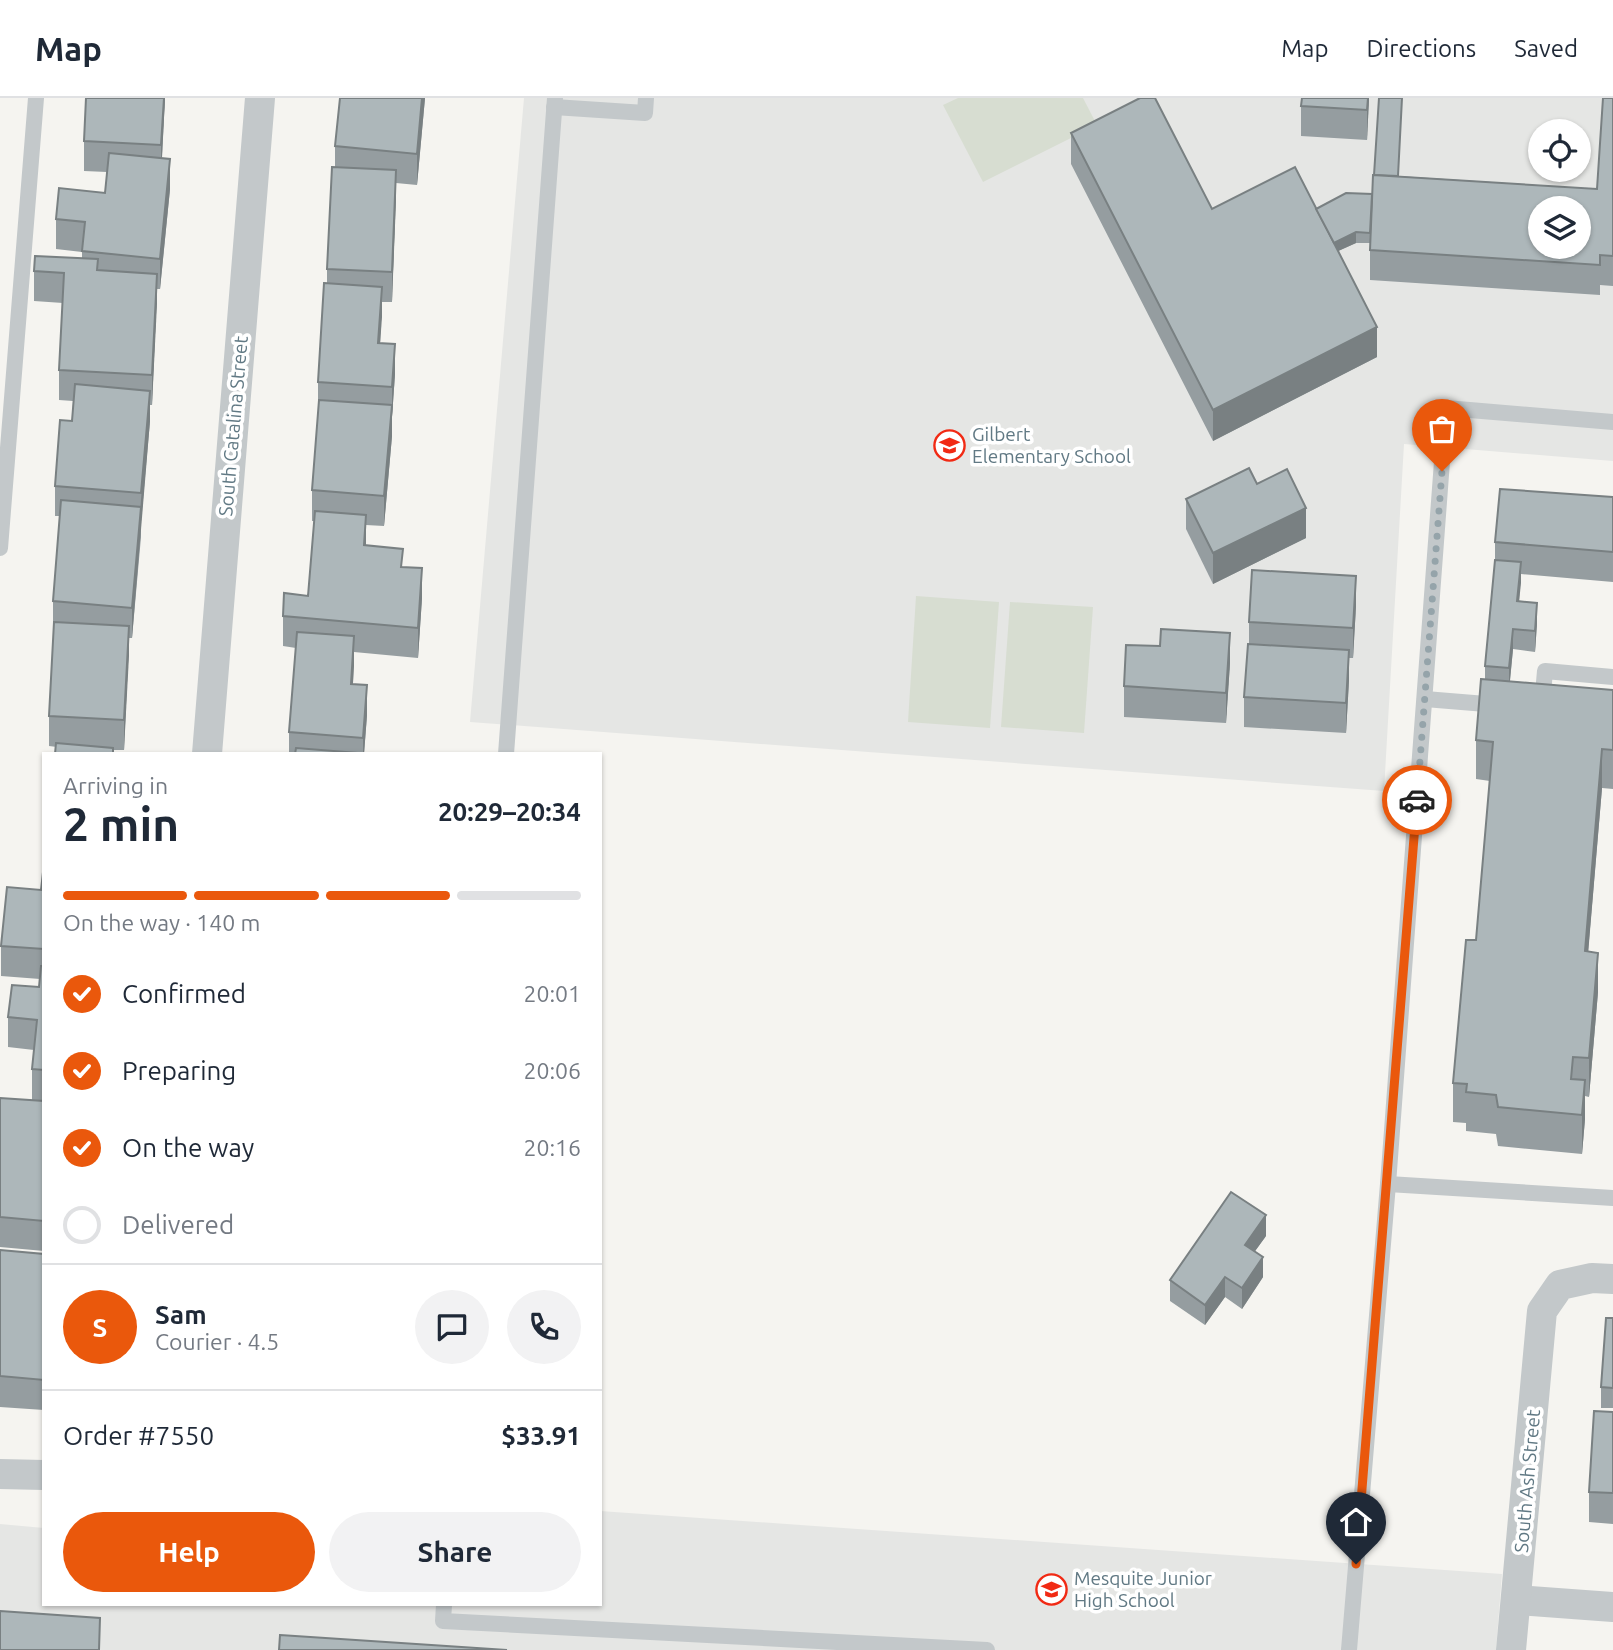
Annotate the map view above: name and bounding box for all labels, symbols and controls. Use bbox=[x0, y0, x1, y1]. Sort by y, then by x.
text: Map bbox=[35, 30, 102, 67]
text: Map bbox=[1281, 35, 1328, 62]
text: Directions bbox=[1366, 35, 1476, 62]
text: Saved bbox=[1514, 35, 1578, 62]
map controls bbox=[1528, 119, 1591, 259]
button: locate bbox=[1528, 119, 1591, 182]
button: layers bbox=[1528, 196, 1591, 259]
street label: South Catalina Street bbox=[214, 334, 252, 517]
pin bbox=[1412, 399, 1472, 471]
icon: bag bbox=[1423, 410, 1461, 448]
place label: Gilbert Elementary School bbox=[972, 423, 1131, 467]
school or university icon: Gilbert Elementary School bbox=[932, 428, 966, 462]
courier bbox=[1382, 765, 1452, 835]
text: Arriving in bbox=[63, 773, 168, 798]
icon: car bbox=[1398, 781, 1436, 819]
text: 20:29–20:34 bbox=[438, 797, 581, 826]
text: 2 min bbox=[63, 798, 179, 850]
text: On the way · 140 m bbox=[63, 910, 260, 935]
icon: check bbox=[63, 975, 101, 1013]
text: Confirmed bbox=[122, 979, 246, 1008]
text: 20:01 bbox=[523, 981, 581, 1006]
icon: check bbox=[63, 1052, 101, 1090]
text: Preparing bbox=[122, 1056, 236, 1085]
text: 20:06 bbox=[523, 1058, 581, 1083]
icon: check bbox=[63, 1129, 101, 1167]
text: On the way bbox=[122, 1133, 254, 1162]
text: 20:16 bbox=[523, 1135, 581, 1160]
text: Delivered bbox=[122, 1210, 234, 1239]
button: chat bbox=[415, 1290, 489, 1364]
button: phone bbox=[507, 1290, 581, 1364]
text: Sam bbox=[155, 1300, 207, 1329]
text: S bbox=[93, 1313, 107, 1342]
text: Courier · 4.5 bbox=[155, 1329, 279, 1354]
street label: South Ash Street bbox=[1510, 1408, 1544, 1554]
text: Order #7550 bbox=[63, 1421, 214, 1450]
text: $33.91 bbox=[501, 1421, 581, 1450]
pin bbox=[1326, 1492, 1386, 1564]
icon: home bbox=[1337, 1503, 1375, 1541]
button: Help bbox=[63, 1512, 315, 1592]
button: Share bbox=[329, 1512, 581, 1592]
place label: Mesquite Junior High School bbox=[1074, 1567, 1212, 1611]
school or university icon: Mesquite Junior High School bbox=[1034, 1572, 1068, 1606]

